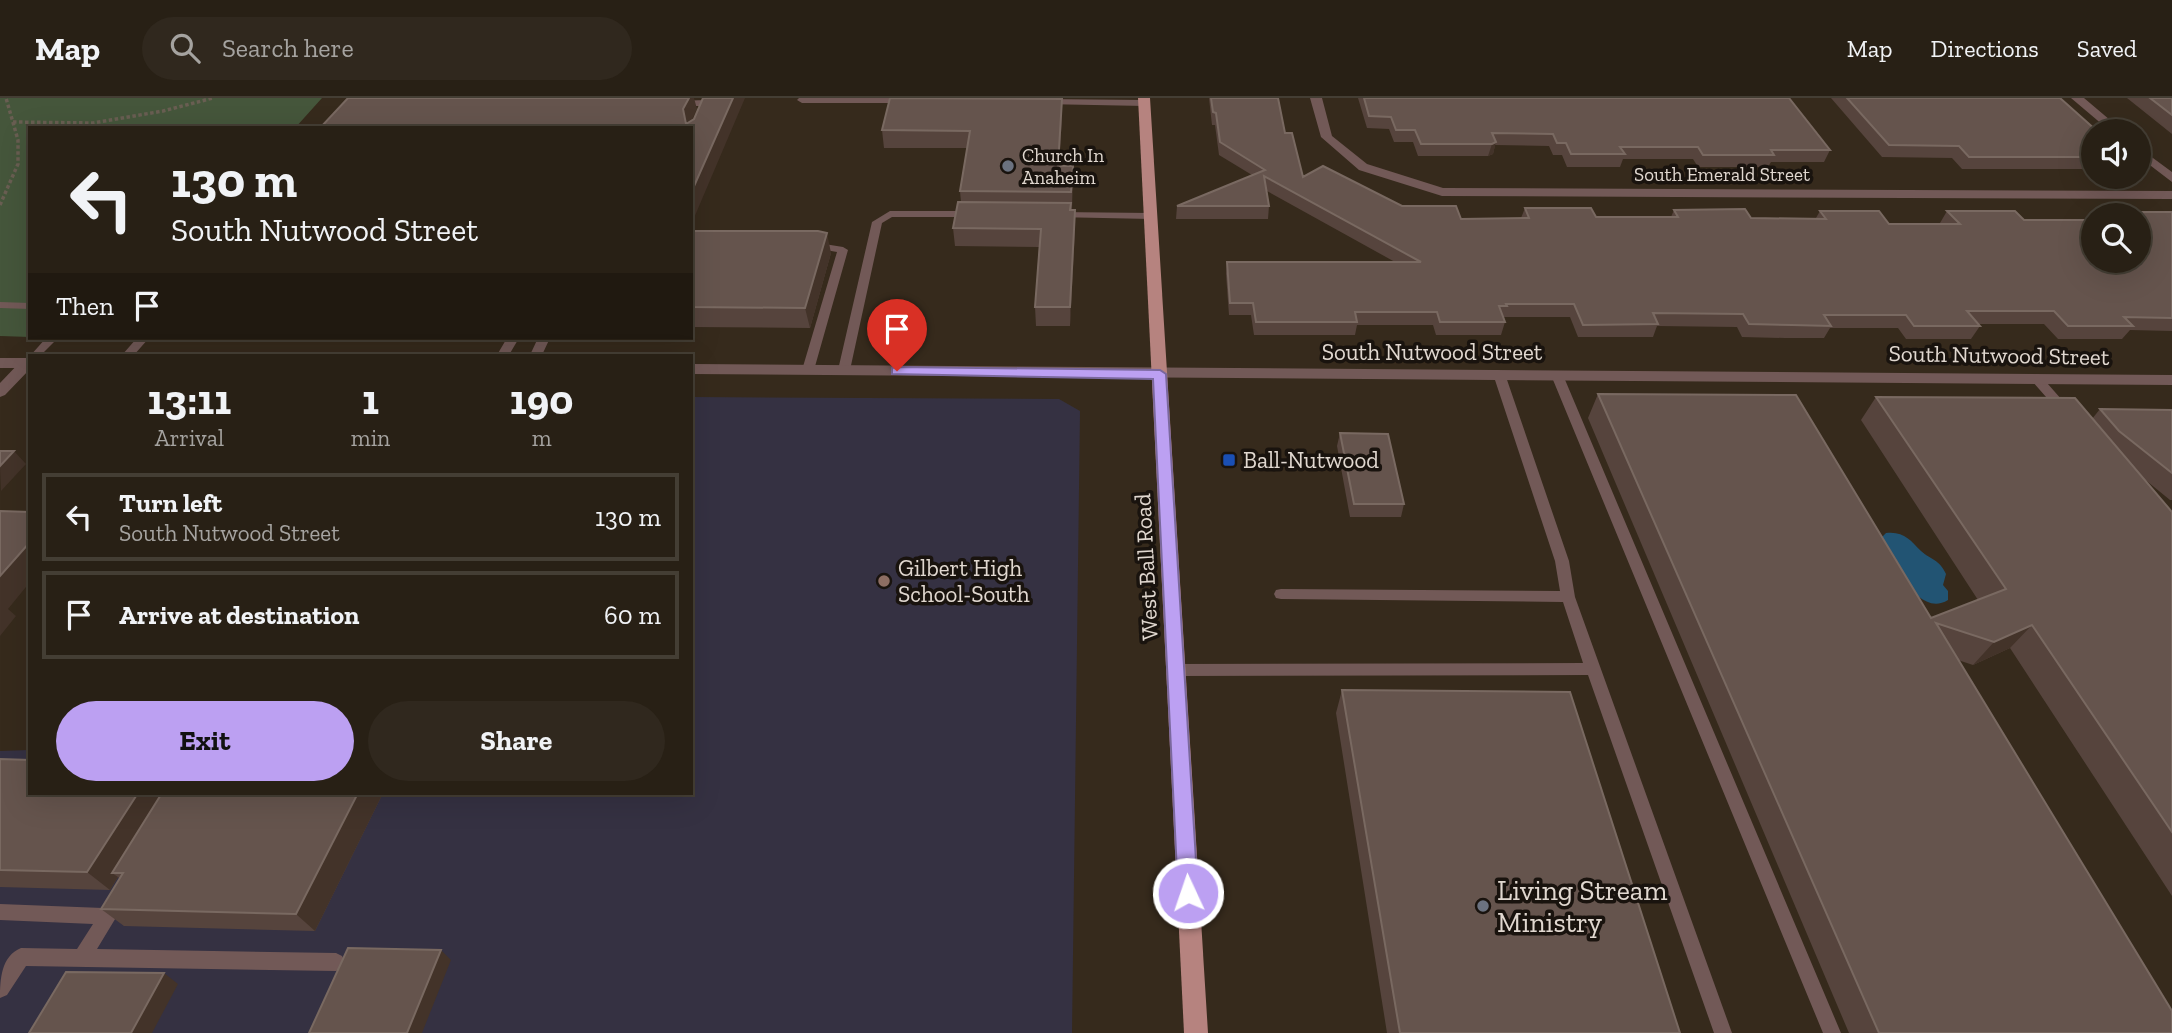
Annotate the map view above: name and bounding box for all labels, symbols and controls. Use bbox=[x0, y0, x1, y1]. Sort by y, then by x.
search box bbox=[142, 17, 632, 80]
text: Map bbox=[35, 29, 100, 68]
icon: search bbox=[166, 29, 204, 67]
text: Search here bbox=[222, 32, 354, 64]
text: Map bbox=[1847, 34, 1893, 63]
text: Directions bbox=[1931, 34, 2039, 63]
text: Saved bbox=[2077, 34, 2137, 63]
map controls bbox=[2081, 119, 2151, 273]
button: sound bbox=[2081, 119, 2151, 189]
place label: Church In Anaheim bbox=[1022, 144, 1104, 189]
text: 130 m bbox=[171, 151, 297, 210]
icon: left bbox=[56, 154, 147, 245]
marker: Church In Anaheim bbox=[1000, 158, 1016, 174]
street label: South Emerald Street bbox=[1634, 163, 1810, 186]
button: search bbox=[2081, 203, 2151, 273]
text: South Nutwood Street bbox=[171, 211, 478, 249]
icon: arrive bbox=[128, 287, 166, 325]
text: Then bbox=[56, 290, 114, 322]
pin bbox=[867, 299, 927, 371]
icon: arrive bbox=[878, 310, 916, 348]
street label: South Nutwood Street bbox=[1322, 338, 1543, 366]
street label: South Nutwood Street bbox=[1888, 339, 2110, 371]
text: 13:11 bbox=[148, 374, 231, 425]
text: 1 bbox=[362, 374, 379, 425]
text: 190 bbox=[510, 374, 573, 425]
text: Arrival bbox=[155, 424, 224, 452]
text: min bbox=[351, 424, 390, 452]
text: m bbox=[532, 424, 552, 452]
place label: Ball-Nutwood bbox=[1243, 446, 1379, 474]
marker: Ball-Nutwood bbox=[1221, 452, 1237, 468]
text: Turn left bbox=[119, 487, 222, 519]
street label: West Ball Road bbox=[1128, 493, 1164, 641]
icon: left bbox=[60, 498, 98, 536]
text: 130 m bbox=[595, 501, 661, 533]
text: South Nutwood Street bbox=[119, 519, 340, 547]
place label: Gilbert High School-South bbox=[898, 554, 1030, 608]
marker: Gilbert High School-South bbox=[876, 573, 892, 589]
icon: arrive bbox=[60, 596, 98, 634]
text: Arrive at destination bbox=[119, 599, 359, 631]
text: 60 m bbox=[604, 599, 661, 631]
button: Exit bbox=[56, 701, 354, 781]
button: Share bbox=[368, 701, 665, 781]
position arrow bbox=[1151, 856, 1225, 930]
place label: Living Stream Ministry bbox=[1497, 874, 1668, 939]
marker: Living Stream Ministry bbox=[1475, 898, 1491, 914]

